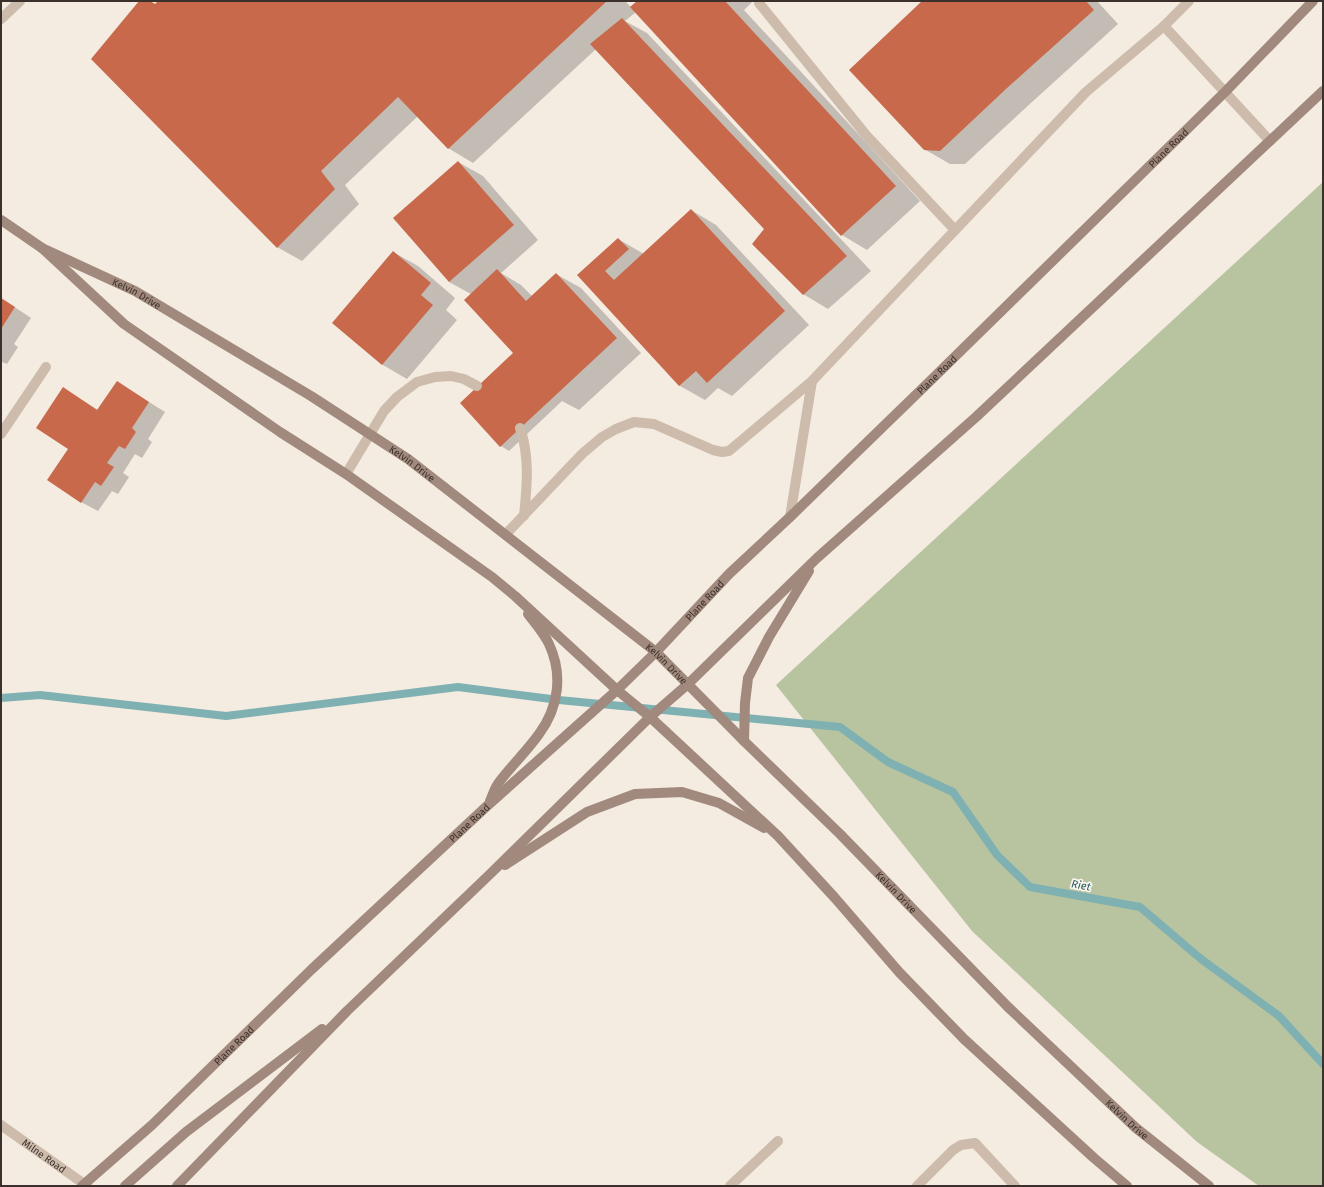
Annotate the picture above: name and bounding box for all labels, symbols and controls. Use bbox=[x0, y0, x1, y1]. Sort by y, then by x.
street label: Plane Road bbox=[1146, 126, 1191, 171]
street label: Kelvin Drive bbox=[110, 276, 163, 312]
street label: Plane Road bbox=[915, 353, 960, 397]
street label: Kelvin Drive bbox=[387, 443, 437, 485]
street label: Plane Road bbox=[683, 578, 727, 624]
street label: Kelvin Drive bbox=[643, 641, 690, 687]
street label: Plane Road bbox=[447, 802, 493, 845]
street label: Kelvin Drive bbox=[873, 869, 919, 916]
water label: Riet bbox=[1070, 877, 1092, 894]
street label: Plane Road bbox=[212, 1024, 257, 1068]
street label: Kelvin Drive bbox=[1103, 1097, 1150, 1142]
street label: Milne Road bbox=[20, 1137, 68, 1176]

